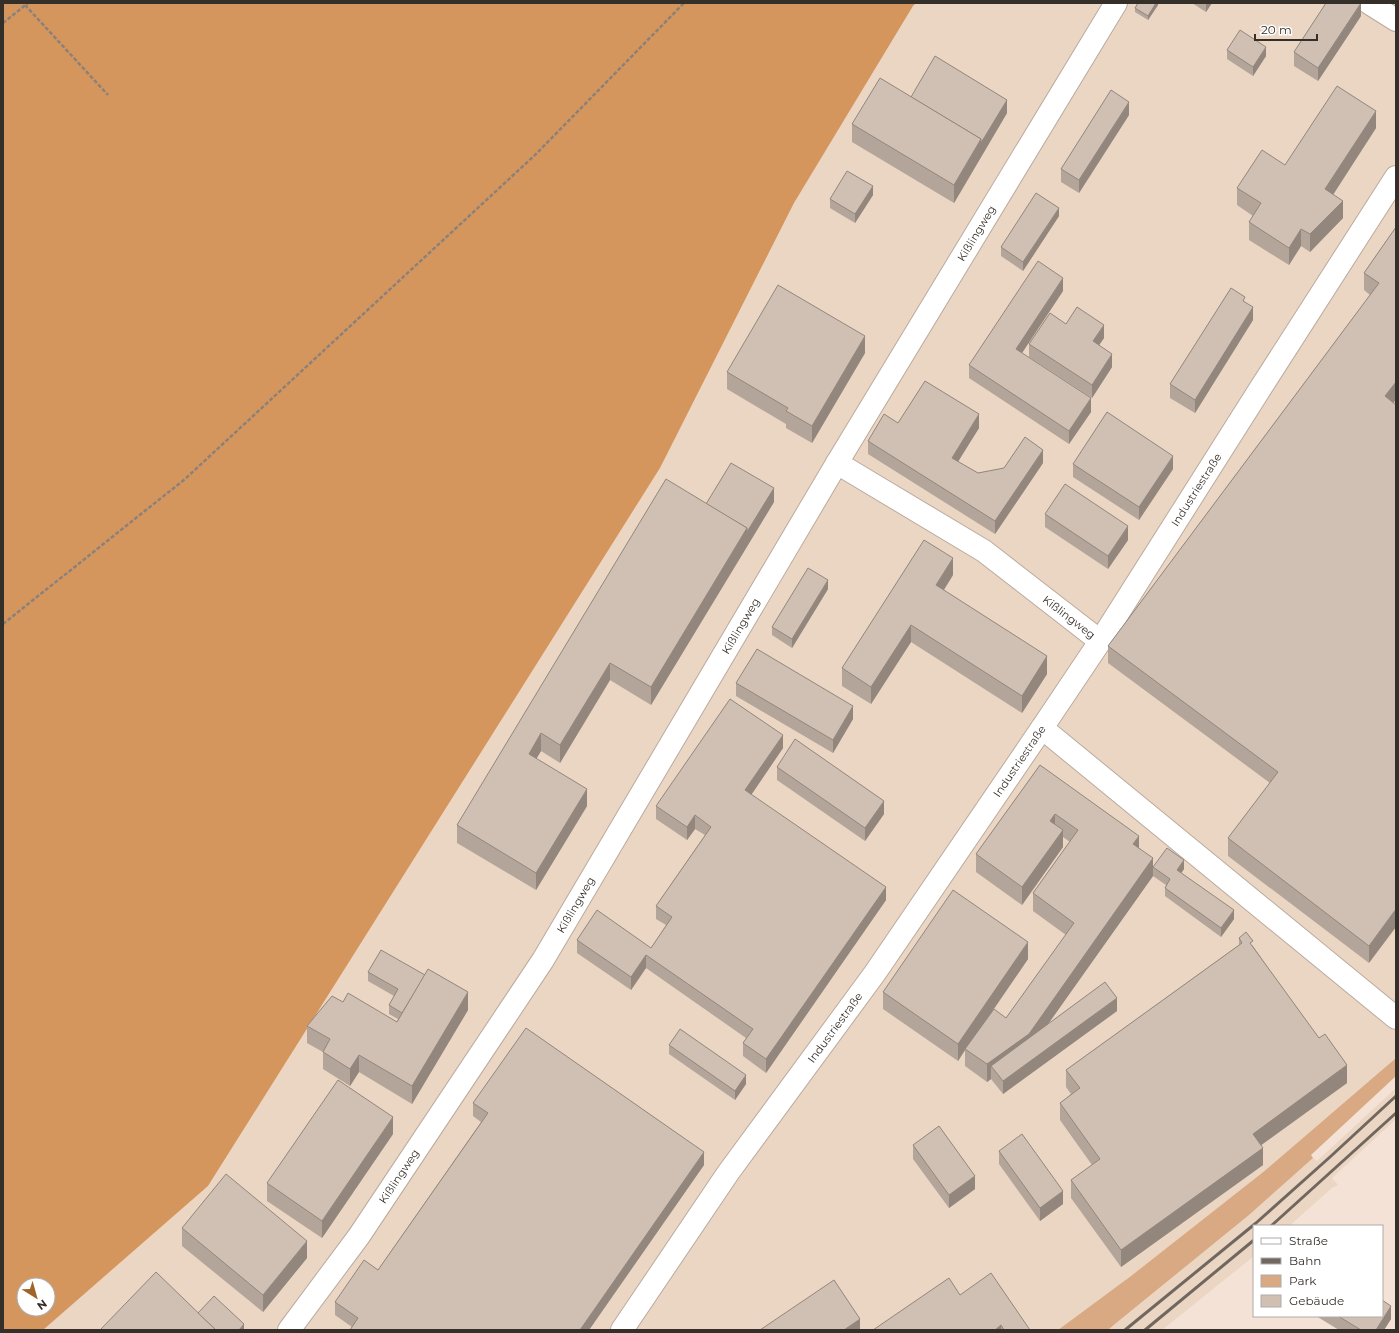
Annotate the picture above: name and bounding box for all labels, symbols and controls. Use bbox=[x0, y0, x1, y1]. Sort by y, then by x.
scale bar bbox=[1255, 16, 1317, 42]
text: 20 m bbox=[1261, 22, 1292, 37]
street label: Kißlingweg bbox=[954, 203, 999, 264]
street label: Industriestraße bbox=[1168, 450, 1225, 529]
street label: Kißlingweg bbox=[1040, 592, 1098, 642]
street label: Kißlingweg bbox=[719, 595, 763, 657]
street label: Industriestraße bbox=[990, 722, 1049, 800]
street label: Kißlingweg bbox=[554, 874, 598, 935]
street label: Industriestraße bbox=[804, 989, 866, 1065]
street label: Kißlingweg bbox=[376, 1146, 422, 1206]
legend bbox=[1253, 1225, 1383, 1317]
text: Straße bbox=[1289, 1233, 1328, 1248]
text: Bahn bbox=[1289, 1253, 1321, 1268]
text: Park bbox=[1289, 1273, 1317, 1288]
north arrow bbox=[16, 1277, 56, 1317]
text: Gebäude bbox=[1289, 1293, 1344, 1308]
text: N bbox=[34, 1297, 50, 1313]

